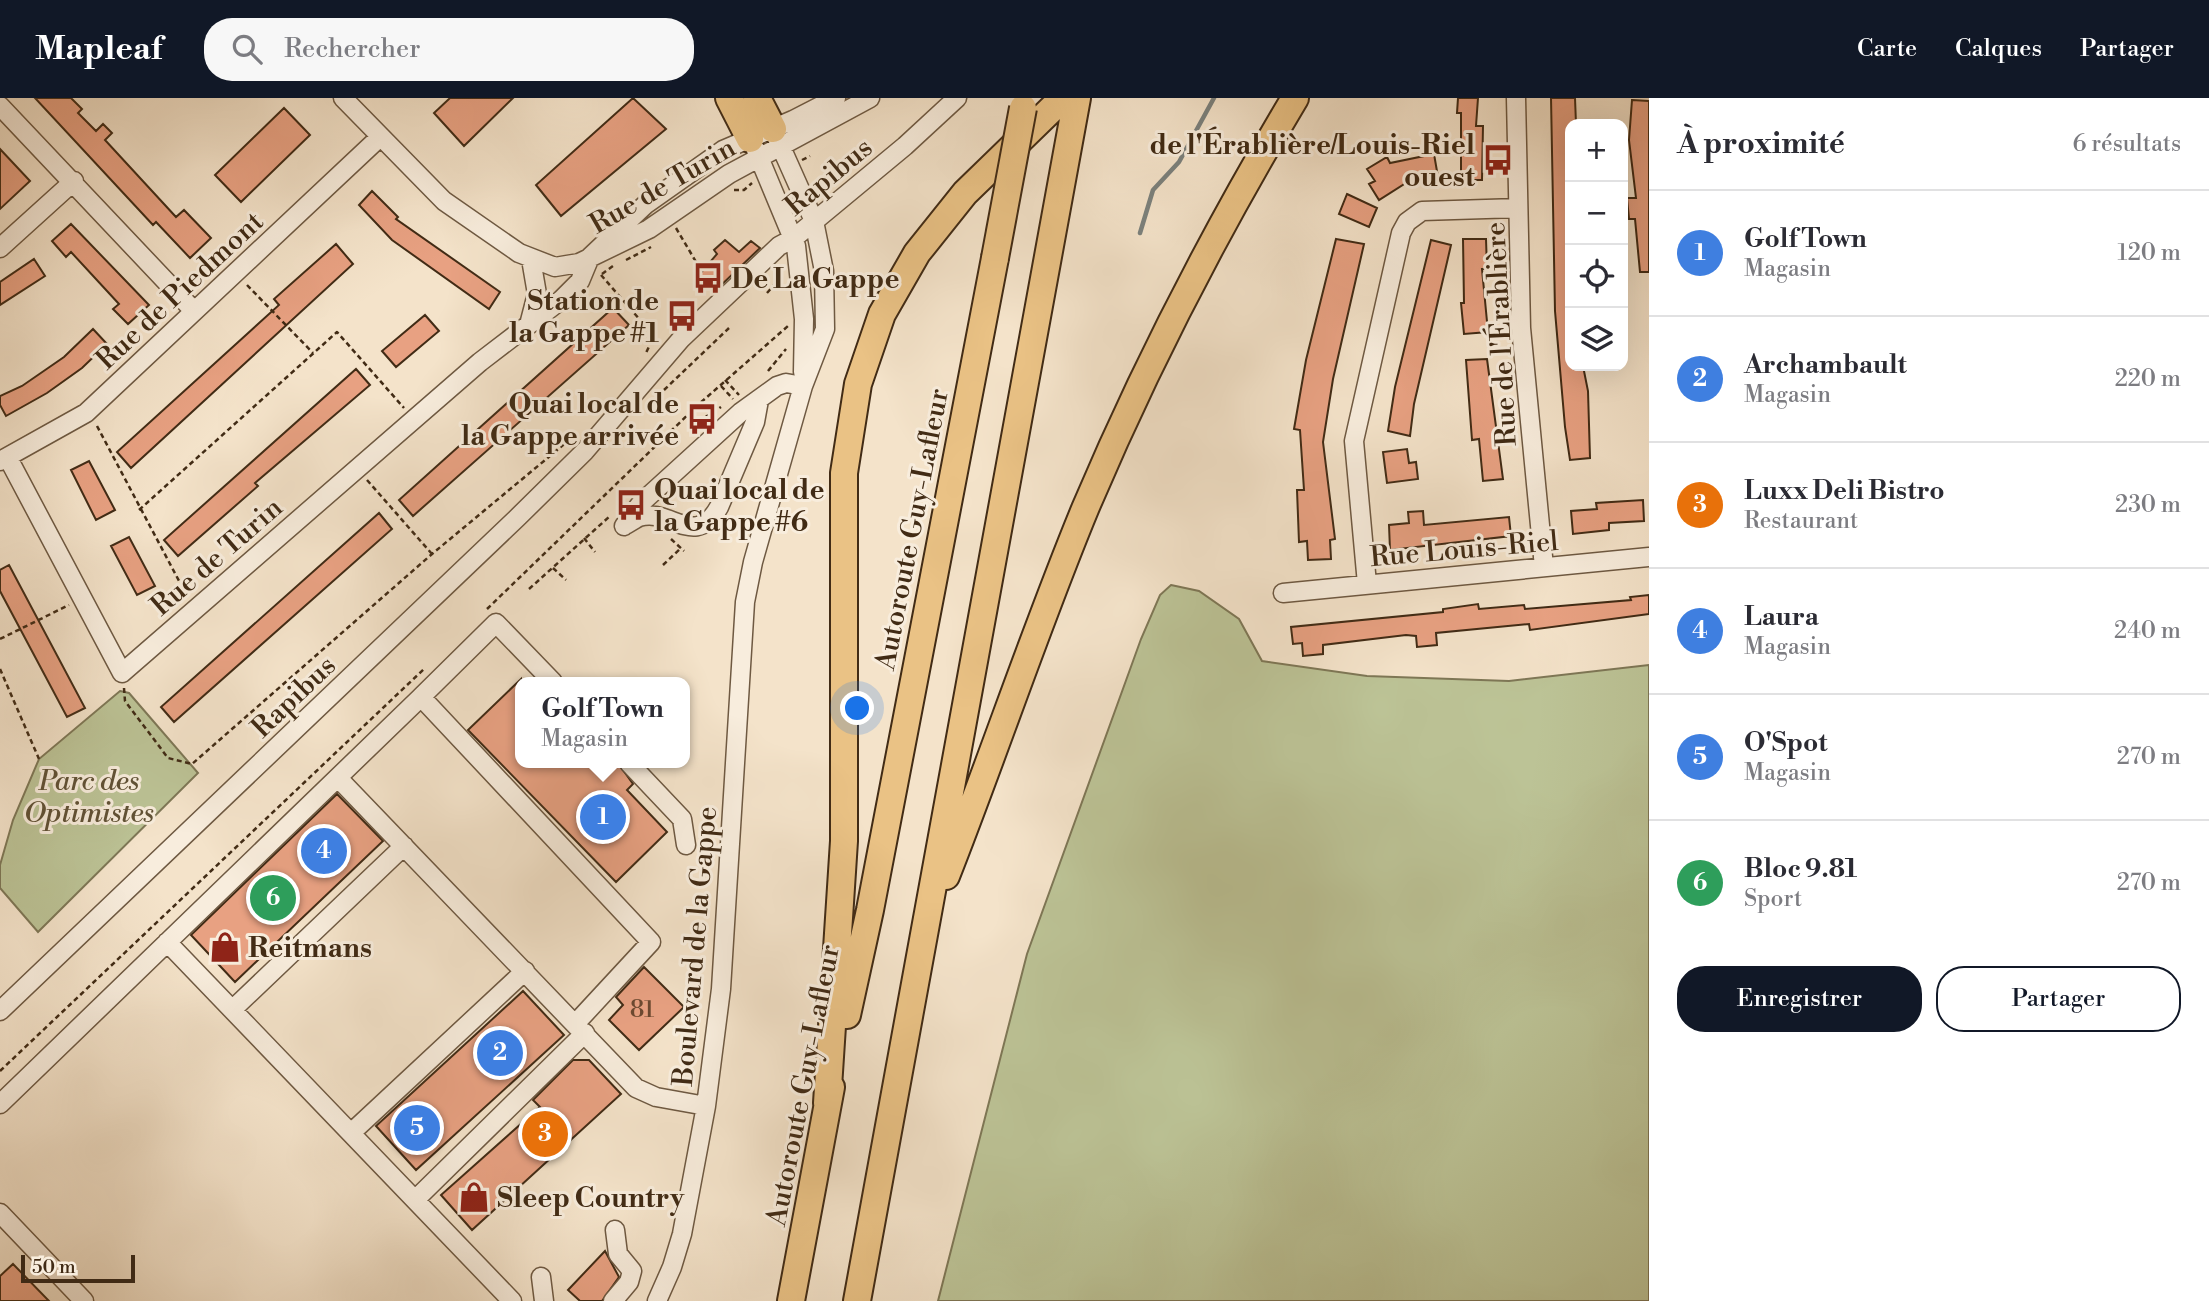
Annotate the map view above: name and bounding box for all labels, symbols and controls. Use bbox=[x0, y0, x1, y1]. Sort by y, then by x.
search box bbox=[204, 18, 694, 81]
text: Mapleaf bbox=[35, 29, 162, 70]
icon: search bbox=[228, 30, 266, 68]
text: Rechercher bbox=[284, 33, 420, 65]
text: Carte bbox=[1857, 34, 1917, 64]
text: Calques bbox=[1955, 34, 2042, 64]
text: Partager bbox=[2080, 34, 2174, 64]
map controls bbox=[1565, 119, 1628, 371]
button: + bbox=[1565, 119, 1628, 182]
text: À proximité bbox=[1677, 125, 1845, 163]
place label: de l'Érablière/Louis-Riel ouest bbox=[1149, 126, 1476, 195]
street label: Rue de Turin bbox=[583, 130, 742, 242]
street label: Rapibus bbox=[778, 130, 880, 224]
text: 6 résultats bbox=[2073, 130, 2181, 158]
bus stop icon: de l'Érablière/Louis-Riel ouest bbox=[1481, 143, 1515, 177]
button: − bbox=[1565, 182, 1628, 245]
street label: Rue de Piedmont bbox=[89, 204, 271, 378]
street label: Rue de l'Érablière bbox=[1476, 221, 1525, 447]
text: Golf Town bbox=[1744, 223, 1867, 255]
text: 1 bbox=[1694, 239, 1706, 267]
text: 120 m bbox=[2117, 239, 2181, 267]
button: locate bbox=[1565, 245, 1628, 308]
text: Magasin bbox=[1744, 255, 1831, 283]
bus stop icon: De La Gappe bbox=[691, 261, 725, 295]
place label: De La Gappe bbox=[731, 262, 899, 297]
place label: Station de la Gappe #1 bbox=[509, 284, 660, 351]
bus stop icon: Station de la Gappe #1 bbox=[665, 299, 699, 333]
button: layers bbox=[1565, 308, 1628, 371]
text: Archambault bbox=[1744, 349, 1907, 381]
text: 2 bbox=[1693, 365, 1707, 393]
text: 220 m bbox=[2115, 365, 2181, 393]
text: Magasin bbox=[1744, 381, 1831, 409]
street label: Autoroute Guy-Lafleur bbox=[868, 386, 957, 674]
place label: Quai local de la Gappe arrivée bbox=[461, 387, 679, 454]
bus stop icon: Quai local de la Gappe arrivée bbox=[685, 402, 719, 436]
place label: Quai local de la Gappe #6 bbox=[654, 473, 825, 540]
text: Luxx Deli Bistro bbox=[1744, 475, 1945, 507]
bus stop icon: Quai local de la Gappe #6 bbox=[614, 488, 648, 522]
street label: Rue de Turin bbox=[144, 490, 290, 624]
text: 3 bbox=[1693, 491, 1707, 519]
text: 230 m bbox=[2115, 491, 2181, 519]
text: Restaurant bbox=[1744, 507, 1858, 535]
street label: Rue Louis-Riel bbox=[1368, 524, 1560, 575]
text: Laura bbox=[1744, 601, 1819, 633]
text: 4 bbox=[1692, 617, 1708, 645]
text: 240 m bbox=[2114, 617, 2181, 645]
text: Magasin bbox=[1744, 633, 1831, 661]
street label: Rapibus bbox=[245, 648, 344, 746]
popup bbox=[515, 677, 690, 768]
your location bbox=[840, 691, 874, 725]
text: Golf Town bbox=[541, 693, 664, 725]
text: Magasin bbox=[541, 725, 628, 753]
text: O'Spot bbox=[1744, 727, 1827, 759]
text: 5 bbox=[1693, 743, 1707, 771]
text: 270 m bbox=[2117, 743, 2181, 771]
text: Magasin bbox=[1744, 759, 1831, 787]
park label: Parc des Optimistes bbox=[24, 764, 154, 831]
pin: 1 bbox=[580, 791, 626, 843]
street label: Boulevard de la Gappe bbox=[666, 805, 725, 1088]
pin: 4 bbox=[301, 825, 347, 877]
text: Bloc 9.81 bbox=[1744, 853, 1857, 885]
text: 6 bbox=[1693, 869, 1707, 897]
text: 270 m bbox=[2117, 869, 2181, 897]
pin: 6 bbox=[250, 872, 296, 924]
text: Sport bbox=[1744, 885, 1802, 913]
shop icon: Reitmans bbox=[208, 930, 242, 964]
place label: Reitmans bbox=[248, 931, 372, 966]
street label: Autoroute Guy-Lafleur bbox=[759, 942, 848, 1230]
button: Enregistrer bbox=[1677, 966, 1922, 1032]
button: Partager bbox=[1936, 966, 2181, 1032]
house number: 81 bbox=[630, 995, 655, 1025]
pin: 2 bbox=[477, 1027, 523, 1079]
pin: 5 bbox=[394, 1102, 440, 1154]
pin: 3 bbox=[522, 1108, 568, 1160]
shop icon: Sleep Country bbox=[457, 1180, 491, 1214]
place label: Sleep Country bbox=[497, 1181, 685, 1216]
scale bar bbox=[21, 1252, 135, 1284]
text: 50 m bbox=[32, 1255, 76, 1279]

